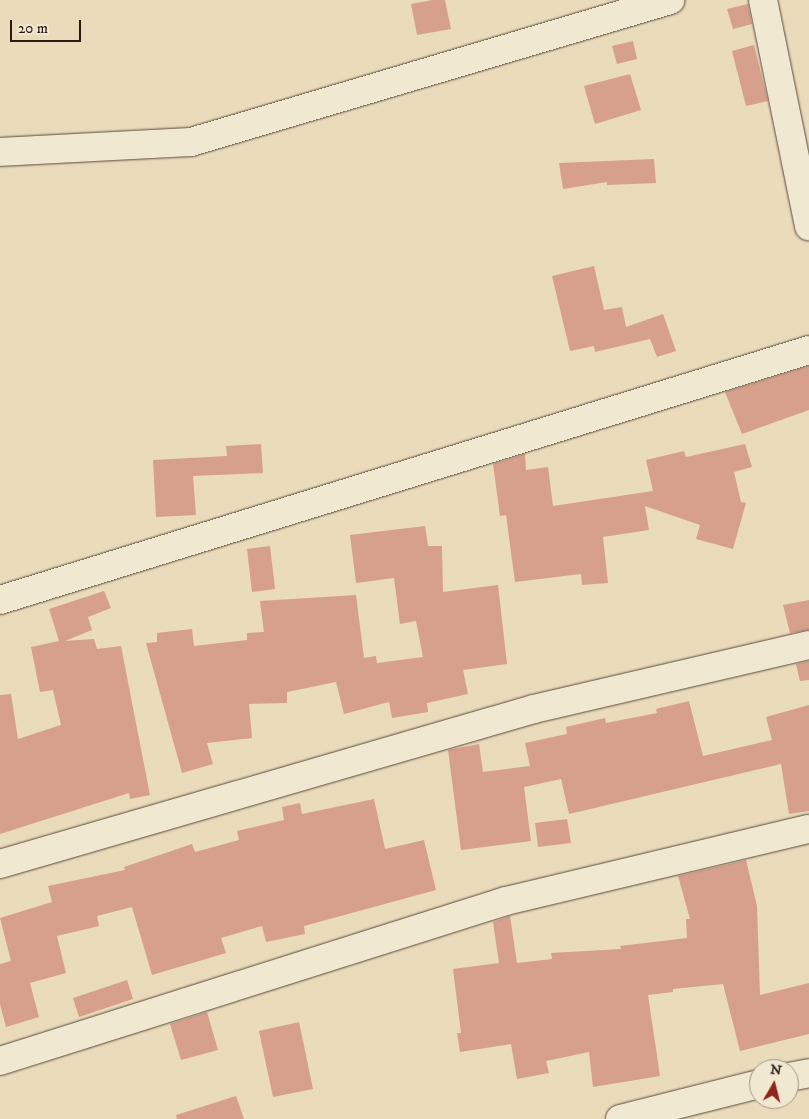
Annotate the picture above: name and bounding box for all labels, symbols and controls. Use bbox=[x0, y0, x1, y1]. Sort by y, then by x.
scale bar bbox=[12, 10, 84, 42]
text: 20 m bbox=[18, 19, 48, 38]
north arrow bbox=[749, 1059, 799, 1109]
text: N bbox=[769, 1060, 783, 1080]

